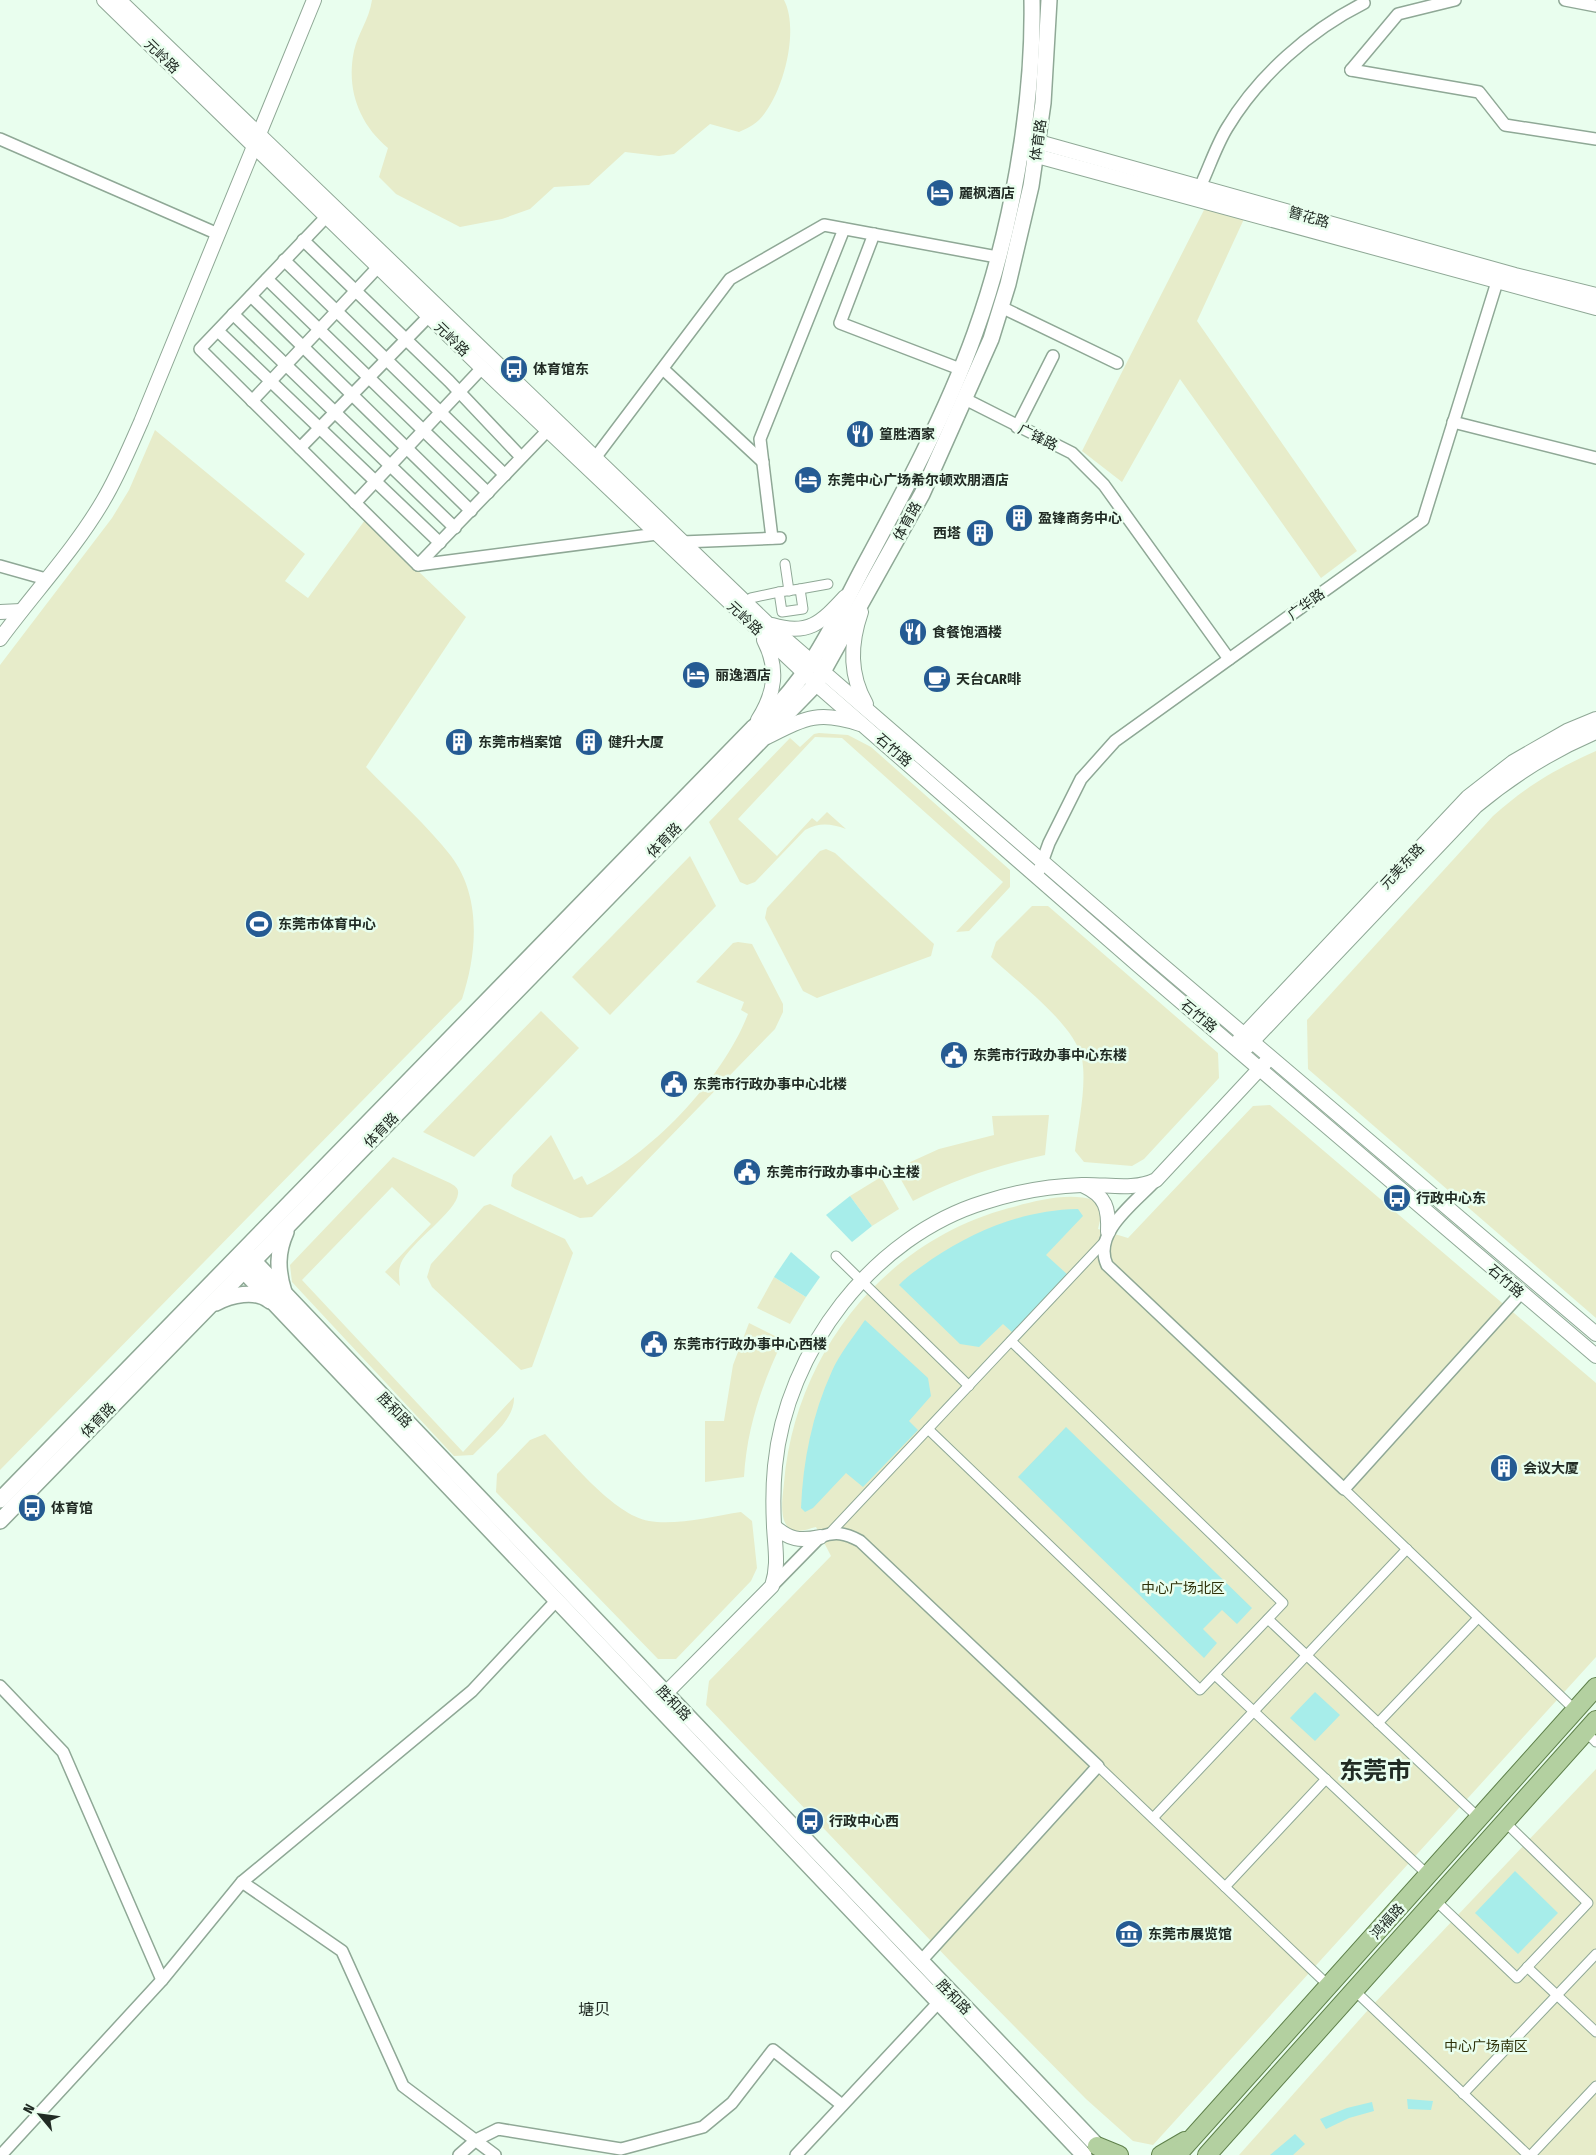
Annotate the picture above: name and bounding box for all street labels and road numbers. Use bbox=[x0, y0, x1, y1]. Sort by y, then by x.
street label: 元岭路 bbox=[141, 36, 183, 77]
street label: 体育路 bbox=[1027, 118, 1050, 162]
street label: 簪花路 bbox=[1286, 204, 1331, 231]
street label: 元岭路 bbox=[431, 319, 473, 360]
street label: 广锋路 bbox=[1015, 421, 1060, 454]
street label: 体育路 bbox=[890, 499, 925, 544]
street label: 广华路 bbox=[1284, 585, 1328, 624]
street label: 元岭路 bbox=[724, 598, 766, 639]
street label: 石竹路 bbox=[872, 730, 915, 771]
street label: 体育路 bbox=[644, 819, 685, 861]
street label: 元美东路 bbox=[1377, 840, 1428, 893]
street label: 石竹路 bbox=[1177, 996, 1220, 1036]
street label: 体育路 bbox=[361, 1109, 402, 1151]
street label: 石竹路 bbox=[1484, 1261, 1527, 1302]
street label: 胜和路 bbox=[374, 1389, 415, 1431]
street label: 体育路 bbox=[78, 1399, 119, 1441]
street label: 胜和路 bbox=[653, 1682, 694, 1724]
street label: 鸿福路 bbox=[1367, 1900, 1408, 1943]
street label: 胜和路 bbox=[933, 1976, 974, 2018]

